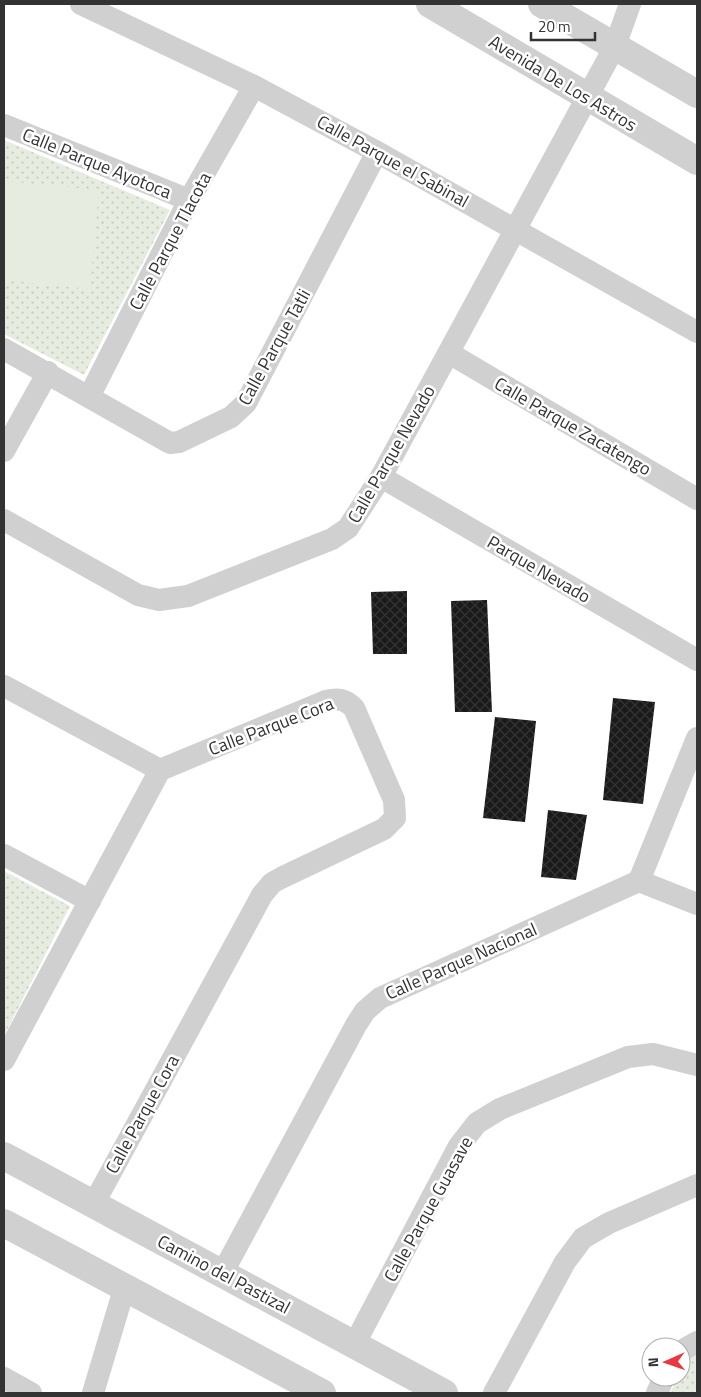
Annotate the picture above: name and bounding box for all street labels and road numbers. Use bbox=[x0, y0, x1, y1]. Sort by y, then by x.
street label: Avenida De Los Astros bbox=[484, 28, 642, 138]
street label: Calle Parque el Sabinal bbox=[312, 108, 474, 214]
street label: Calle Parque Ayotoca bbox=[18, 121, 176, 205]
street label: Calle Parque Tlacota bbox=[122, 167, 218, 315]
street label: Calle Parque Tatli bbox=[231, 284, 317, 410]
street label: Calle Parque Zacatengo bbox=[490, 370, 656, 482]
street label: Calle Parque Nevado bbox=[340, 380, 442, 528]
street label: Parque Nevado bbox=[482, 528, 596, 610]
street label: Calle Parque Cora bbox=[204, 690, 338, 762]
street label: Calle Parque Nacional bbox=[381, 915, 541, 1007]
street label: Calle Parque Cora bbox=[98, 1050, 186, 1178]
street label: Calle Parque Guasave bbox=[377, 1131, 479, 1287]
street label: Camino del Pastizal bbox=[153, 1228, 295, 1320]

